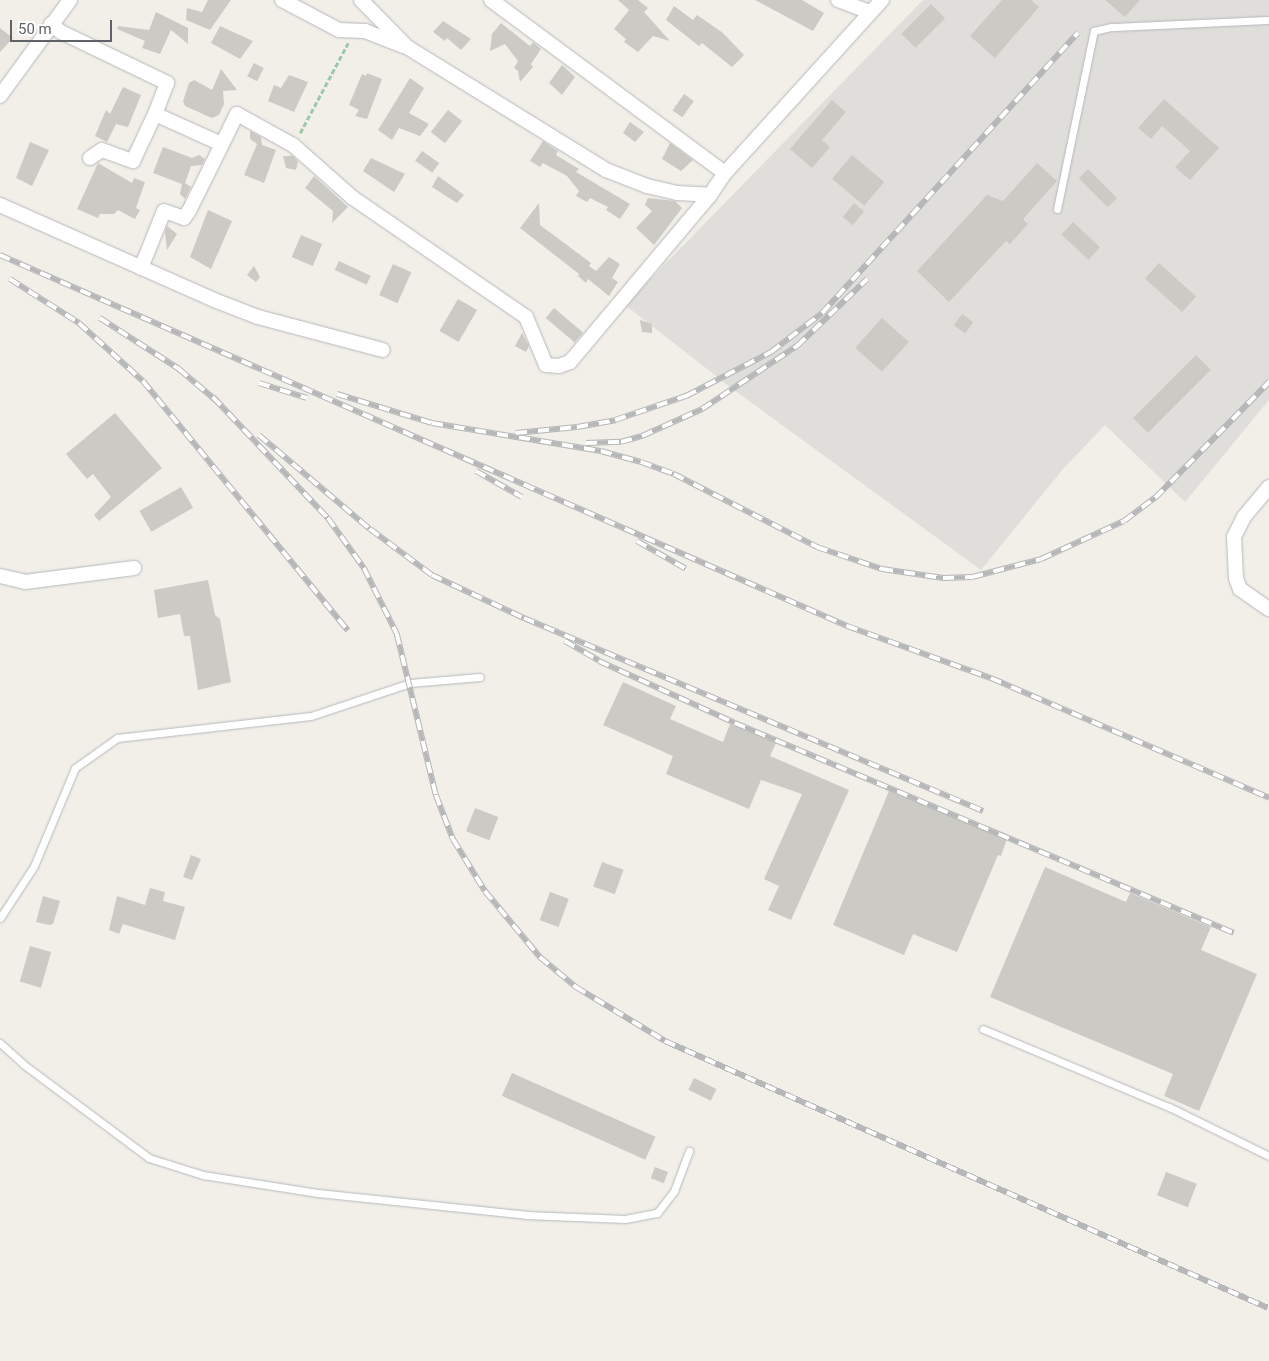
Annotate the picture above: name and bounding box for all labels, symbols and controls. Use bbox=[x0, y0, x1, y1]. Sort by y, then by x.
scale bar bbox=[12, 10, 115, 42]
text: 50 m bbox=[18, 20, 52, 38]

